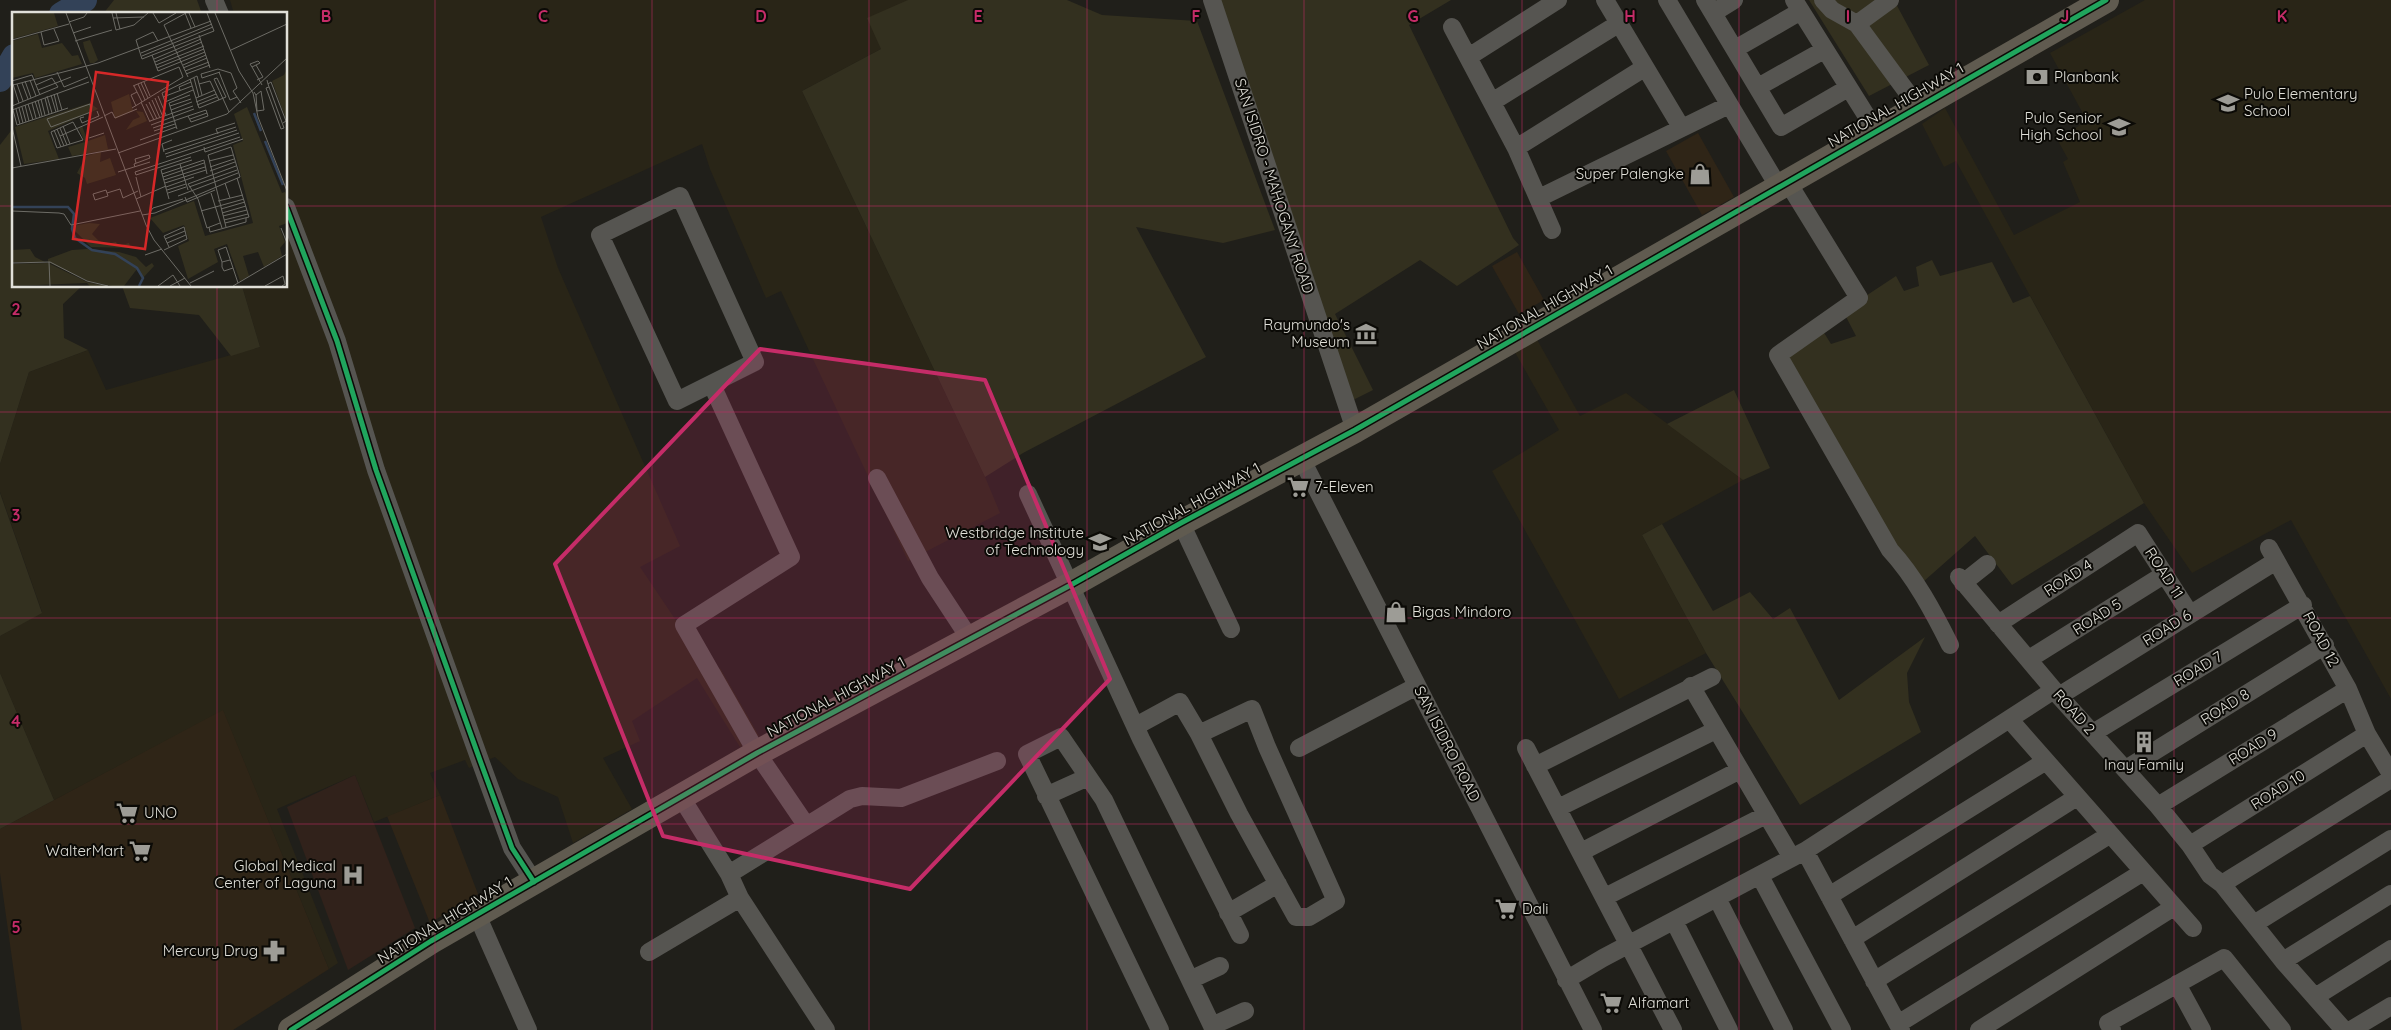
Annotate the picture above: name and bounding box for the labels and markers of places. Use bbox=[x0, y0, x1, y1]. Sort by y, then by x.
bank icon: Planbank bbox=[2024, 64, 2050, 90]
place label: Planbank bbox=[2054, 67, 2119, 86]
place label: Pulo Elementary School bbox=[2244, 84, 2357, 120]
school or university icon: Pulo Elementary School bbox=[2215, 90, 2241, 116]
place label: Pulo Senior High School bbox=[2020, 108, 2102, 144]
school or university icon: Pulo Senior High School bbox=[2106, 114, 2132, 140]
shop icon: Super Palengke bbox=[1687, 161, 1713, 187]
place label: Super Palengke bbox=[1576, 164, 1684, 183]
place label: Raymundo's Museum bbox=[1263, 315, 1350, 351]
museum icon: Raymundo's Museum bbox=[1353, 321, 1379, 347]
supermarket icon: 7-Eleven bbox=[1285, 474, 1311, 500]
place label: 7-Eleven bbox=[1315, 477, 1374, 496]
place label: Westbridge Institute of Technology bbox=[945, 523, 1084, 559]
school or university icon: Westbridge Institute of Technology bbox=[1087, 529, 1113, 555]
shop icon: Bigas Mindoro bbox=[1383, 599, 1409, 625]
place label: Bigas Mindoro bbox=[1412, 602, 1511, 621]
building icon: Inay Family bbox=[2131, 729, 2157, 755]
place label: Inay Family bbox=[2104, 755, 2184, 774]
supermarket icon: UNO bbox=[114, 800, 140, 826]
place label: UNO bbox=[144, 803, 177, 822]
supermarket icon: WalterMart bbox=[127, 838, 153, 864]
place label: WalterMart bbox=[46, 841, 124, 860]
place label: Global Medical Center of Laguna bbox=[215, 856, 336, 892]
hospital icon: Global Medical Center of Laguna bbox=[340, 862, 366, 888]
supermarket icon: Dali bbox=[1493, 896, 1519, 922]
place label: Dali bbox=[1522, 899, 1549, 918]
pharmacy icon: Mercury Drug bbox=[261, 938, 287, 964]
place label: Mercury Drug bbox=[163, 941, 258, 960]
supermarket icon: Alfamart bbox=[1598, 990, 1624, 1016]
place label: Alfamart bbox=[1628, 993, 1689, 1012]

